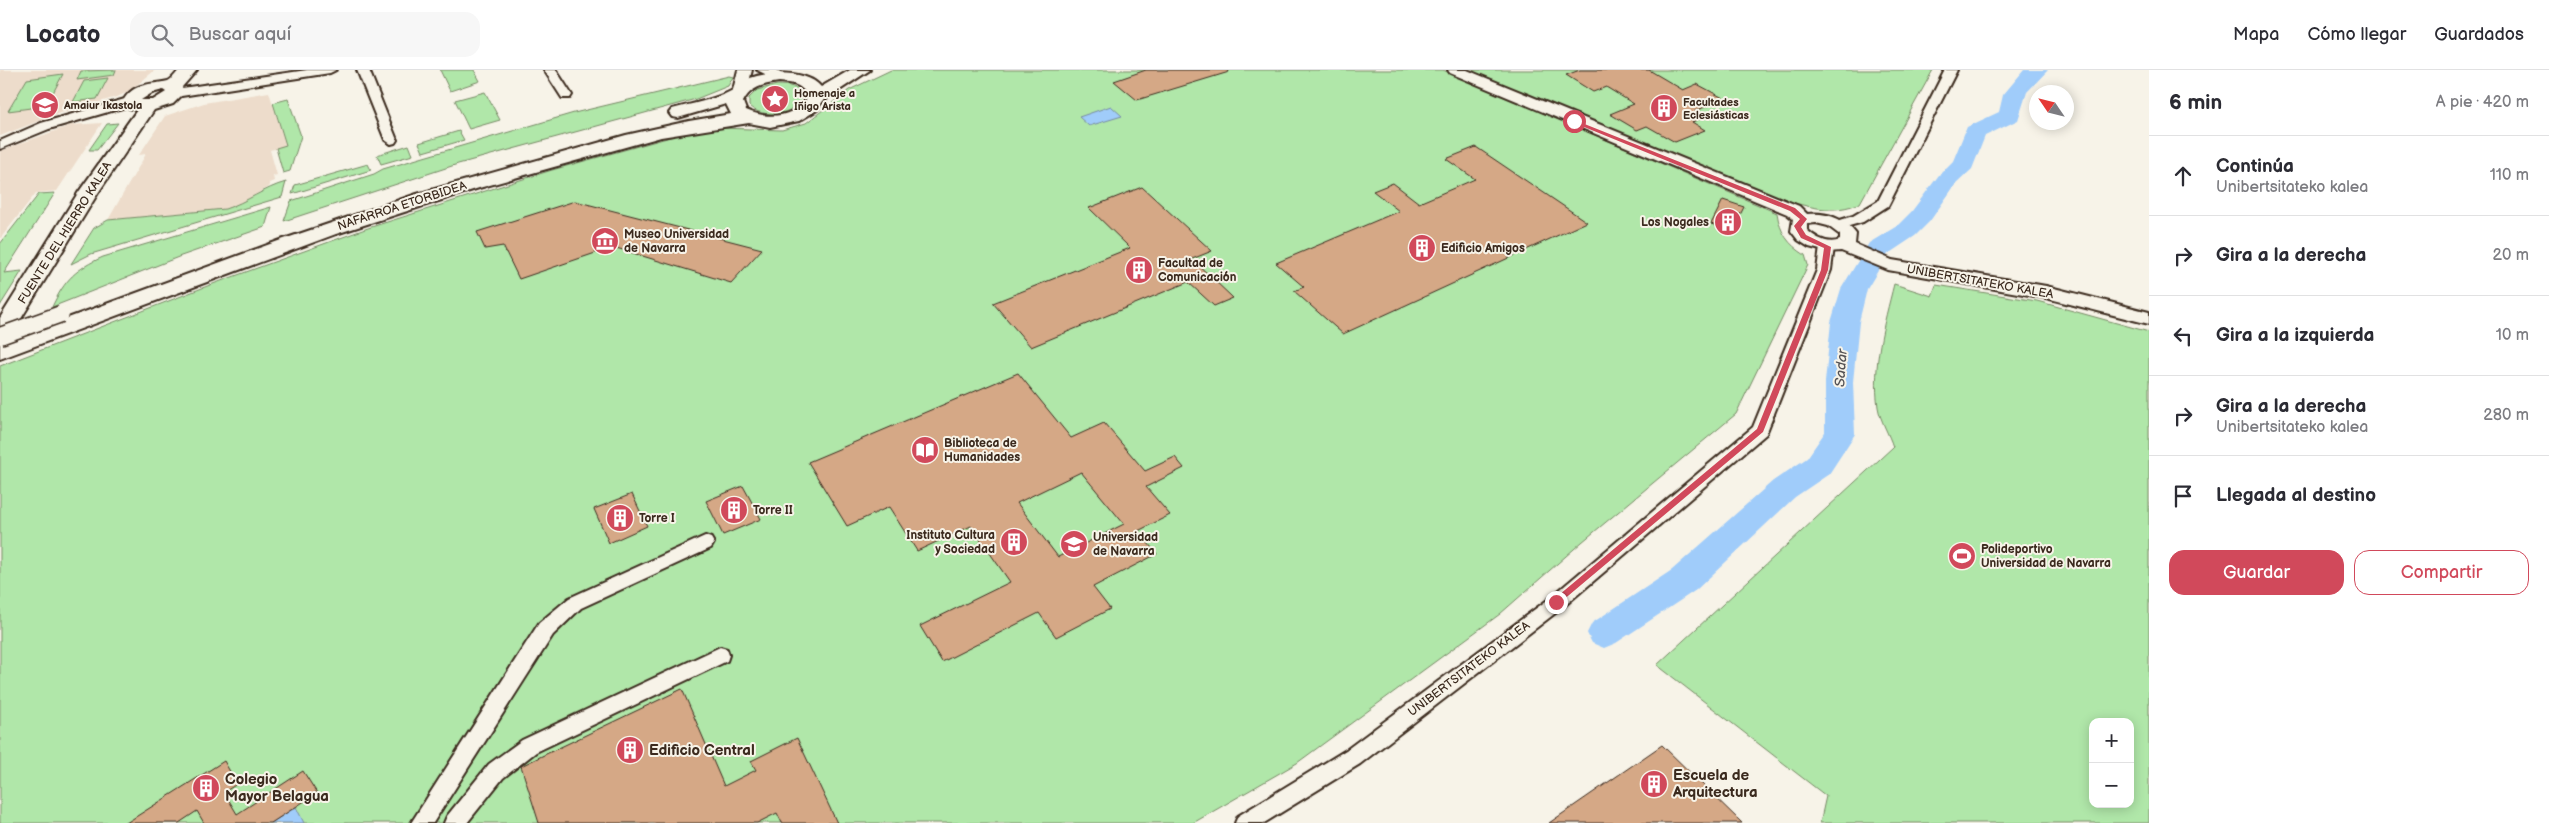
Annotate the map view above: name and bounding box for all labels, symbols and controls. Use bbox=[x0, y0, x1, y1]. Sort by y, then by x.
search box bbox=[130, 12, 480, 57]
text: Locato bbox=[25, 20, 100, 49]
icon: search bbox=[148, 21, 176, 49]
text: Buscar aquí bbox=[188, 23, 291, 46]
text: Mapa bbox=[2233, 24, 2279, 45]
text: Cómo llegar bbox=[2307, 24, 2406, 45]
text: Guardados bbox=[2434, 24, 2524, 45]
place icon: Homenaje a Iñigo Arista bbox=[760, 84, 790, 114]
north arrow bbox=[2029, 85, 2074, 130]
place label: Homenaje a Iñigo Arista bbox=[794, 87, 855, 113]
school or university icon: Amaiur Ikastola bbox=[30, 90, 60, 120]
text: 6 min bbox=[2169, 90, 2222, 115]
building icon: Facultades Eclesiásticas bbox=[1649, 93, 1679, 123]
text: A pie · 420 m bbox=[2436, 93, 2529, 112]
place label: Facultades Eclesiásticas bbox=[1683, 96, 1750, 122]
place label: Amaiur Ikastola bbox=[63, 99, 142, 112]
route start bbox=[1563, 110, 1586, 133]
text: Continúa bbox=[2216, 155, 2294, 178]
street label: FUENTE DEL HIERRO KALEA bbox=[15, 158, 115, 307]
icon: ahead bbox=[2169, 162, 2197, 190]
text: 110 m bbox=[2490, 166, 2529, 185]
street label: NAFARROA ETORBIDEA bbox=[336, 178, 469, 234]
text: Unibertsitateko kalea bbox=[2216, 178, 2368, 197]
building icon: Los Nogales bbox=[1713, 207, 1743, 237]
place label: Los Nogales bbox=[1641, 215, 1709, 230]
museum icon: Museo Universidad de Navarra bbox=[590, 226, 620, 256]
place label: Museo Universidad de Navarra bbox=[624, 227, 729, 256]
building icon: Edificio Amigos bbox=[1407, 233, 1437, 263]
place label: Edificio Amigos bbox=[1441, 241, 1525, 256]
icon: right bbox=[2169, 242, 2197, 270]
text: Gira a la derecha bbox=[2216, 244, 2366, 267]
text: 20 m bbox=[2493, 246, 2529, 265]
building icon: Facultad de Comunicación bbox=[1124, 255, 1154, 285]
place label: Facultad de Comunicación bbox=[1158, 256, 1237, 285]
street label: UNIBERTSITATEKO KALEA bbox=[1905, 262, 2055, 302]
icon: left bbox=[2169, 322, 2197, 350]
text: Gira a la izquierda bbox=[2216, 324, 2374, 347]
text: 10 m bbox=[2496, 326, 2529, 345]
water label: Sadar bbox=[1831, 348, 1851, 388]
text: Gira a la derecha bbox=[2216, 395, 2366, 418]
icon: right bbox=[2169, 402, 2197, 430]
text: 280 m bbox=[2483, 406, 2529, 425]
text: Unibertsitateko kalea bbox=[2216, 418, 2368, 437]
library icon: Biblioteca de Humanidades bbox=[910, 435, 940, 465]
place label: Biblioteca de Humanidades bbox=[944, 436, 1020, 465]
icon: arrive bbox=[2169, 482, 2197, 510]
text: Llegada al destino bbox=[2216, 484, 2376, 507]
building icon: Torre II bbox=[719, 495, 749, 525]
building icon: Torre I bbox=[605, 503, 635, 533]
place label: Torre II bbox=[753, 503, 793, 518]
place label: Torre I bbox=[639, 511, 675, 526]
building icon: Instituto Cultura y Sociedad bbox=[999, 527, 1029, 557]
place label: Instituto Cultura y Sociedad bbox=[906, 528, 995, 557]
school or university icon: Universidad de Navarra bbox=[1059, 529, 1089, 559]
place label: Universidad de Navarra bbox=[1093, 530, 1158, 559]
sports icon: Polideportivo Universidad de Navarra bbox=[1947, 541, 1977, 571]
place label: Polideportivo Universidad de Navarra bbox=[1981, 542, 2111, 571]
button: Guardar bbox=[2169, 550, 2344, 595]
button: Compartir bbox=[2354, 550, 2529, 595]
route end bbox=[1545, 591, 1568, 614]
street label: UNIBERTSITATEKO KALEA bbox=[1405, 618, 1533, 720]
map controls bbox=[2089, 718, 2134, 808]
button: + bbox=[2089, 718, 2134, 763]
building icon: Edificio Central bbox=[615, 735, 645, 765]
place label: Edificio Central bbox=[649, 741, 755, 760]
button: − bbox=[2089, 763, 2134, 808]
place label: Escuela de Arquitectura bbox=[1672, 766, 1758, 802]
building icon: Escuela de Arquitectura bbox=[1639, 769, 1669, 799]
place label: Colegio Mayor Belagua bbox=[225, 770, 329, 806]
building icon: Colegio Mayor Belagua bbox=[191, 773, 221, 803]

